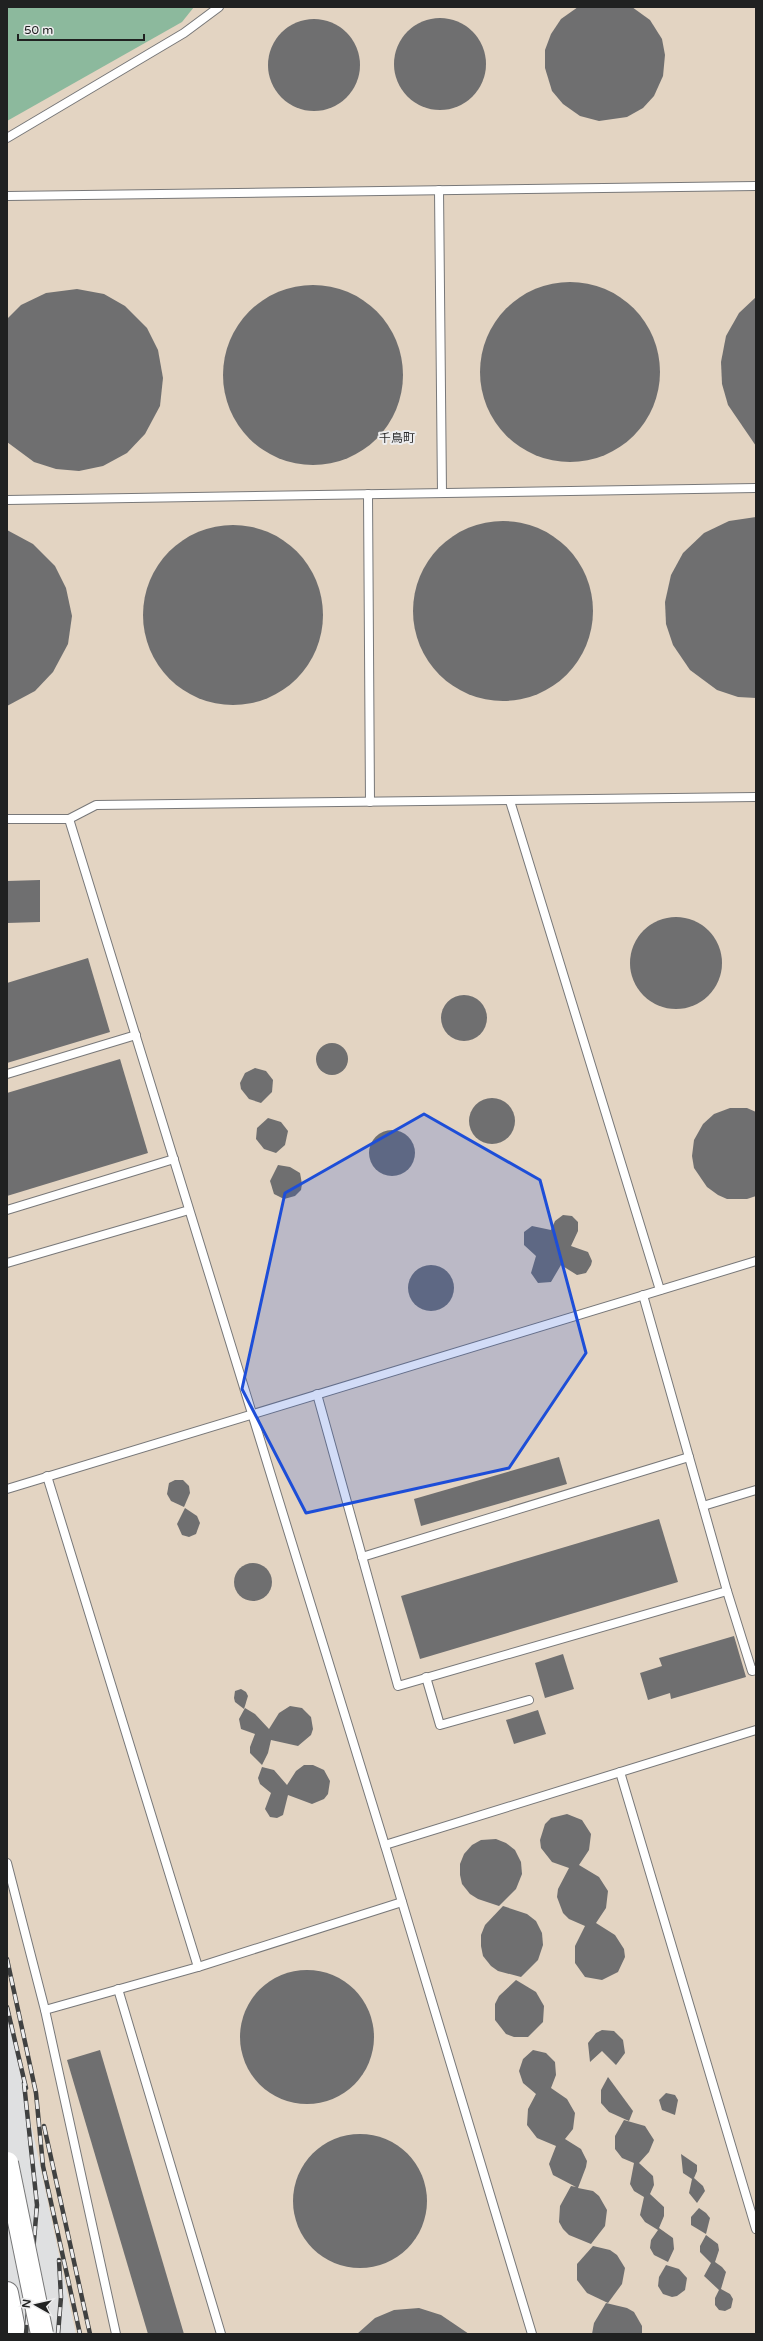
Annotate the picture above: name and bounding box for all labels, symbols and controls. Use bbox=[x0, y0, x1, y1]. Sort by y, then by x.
scale bar bbox=[18, 16, 144, 42]
text: 50 m bbox=[24, 23, 53, 37]
district label: 千鳥町 bbox=[379, 431, 415, 445]
north arrow bbox=[16, 2285, 56, 2325]
text: N bbox=[20, 2298, 34, 2309]

